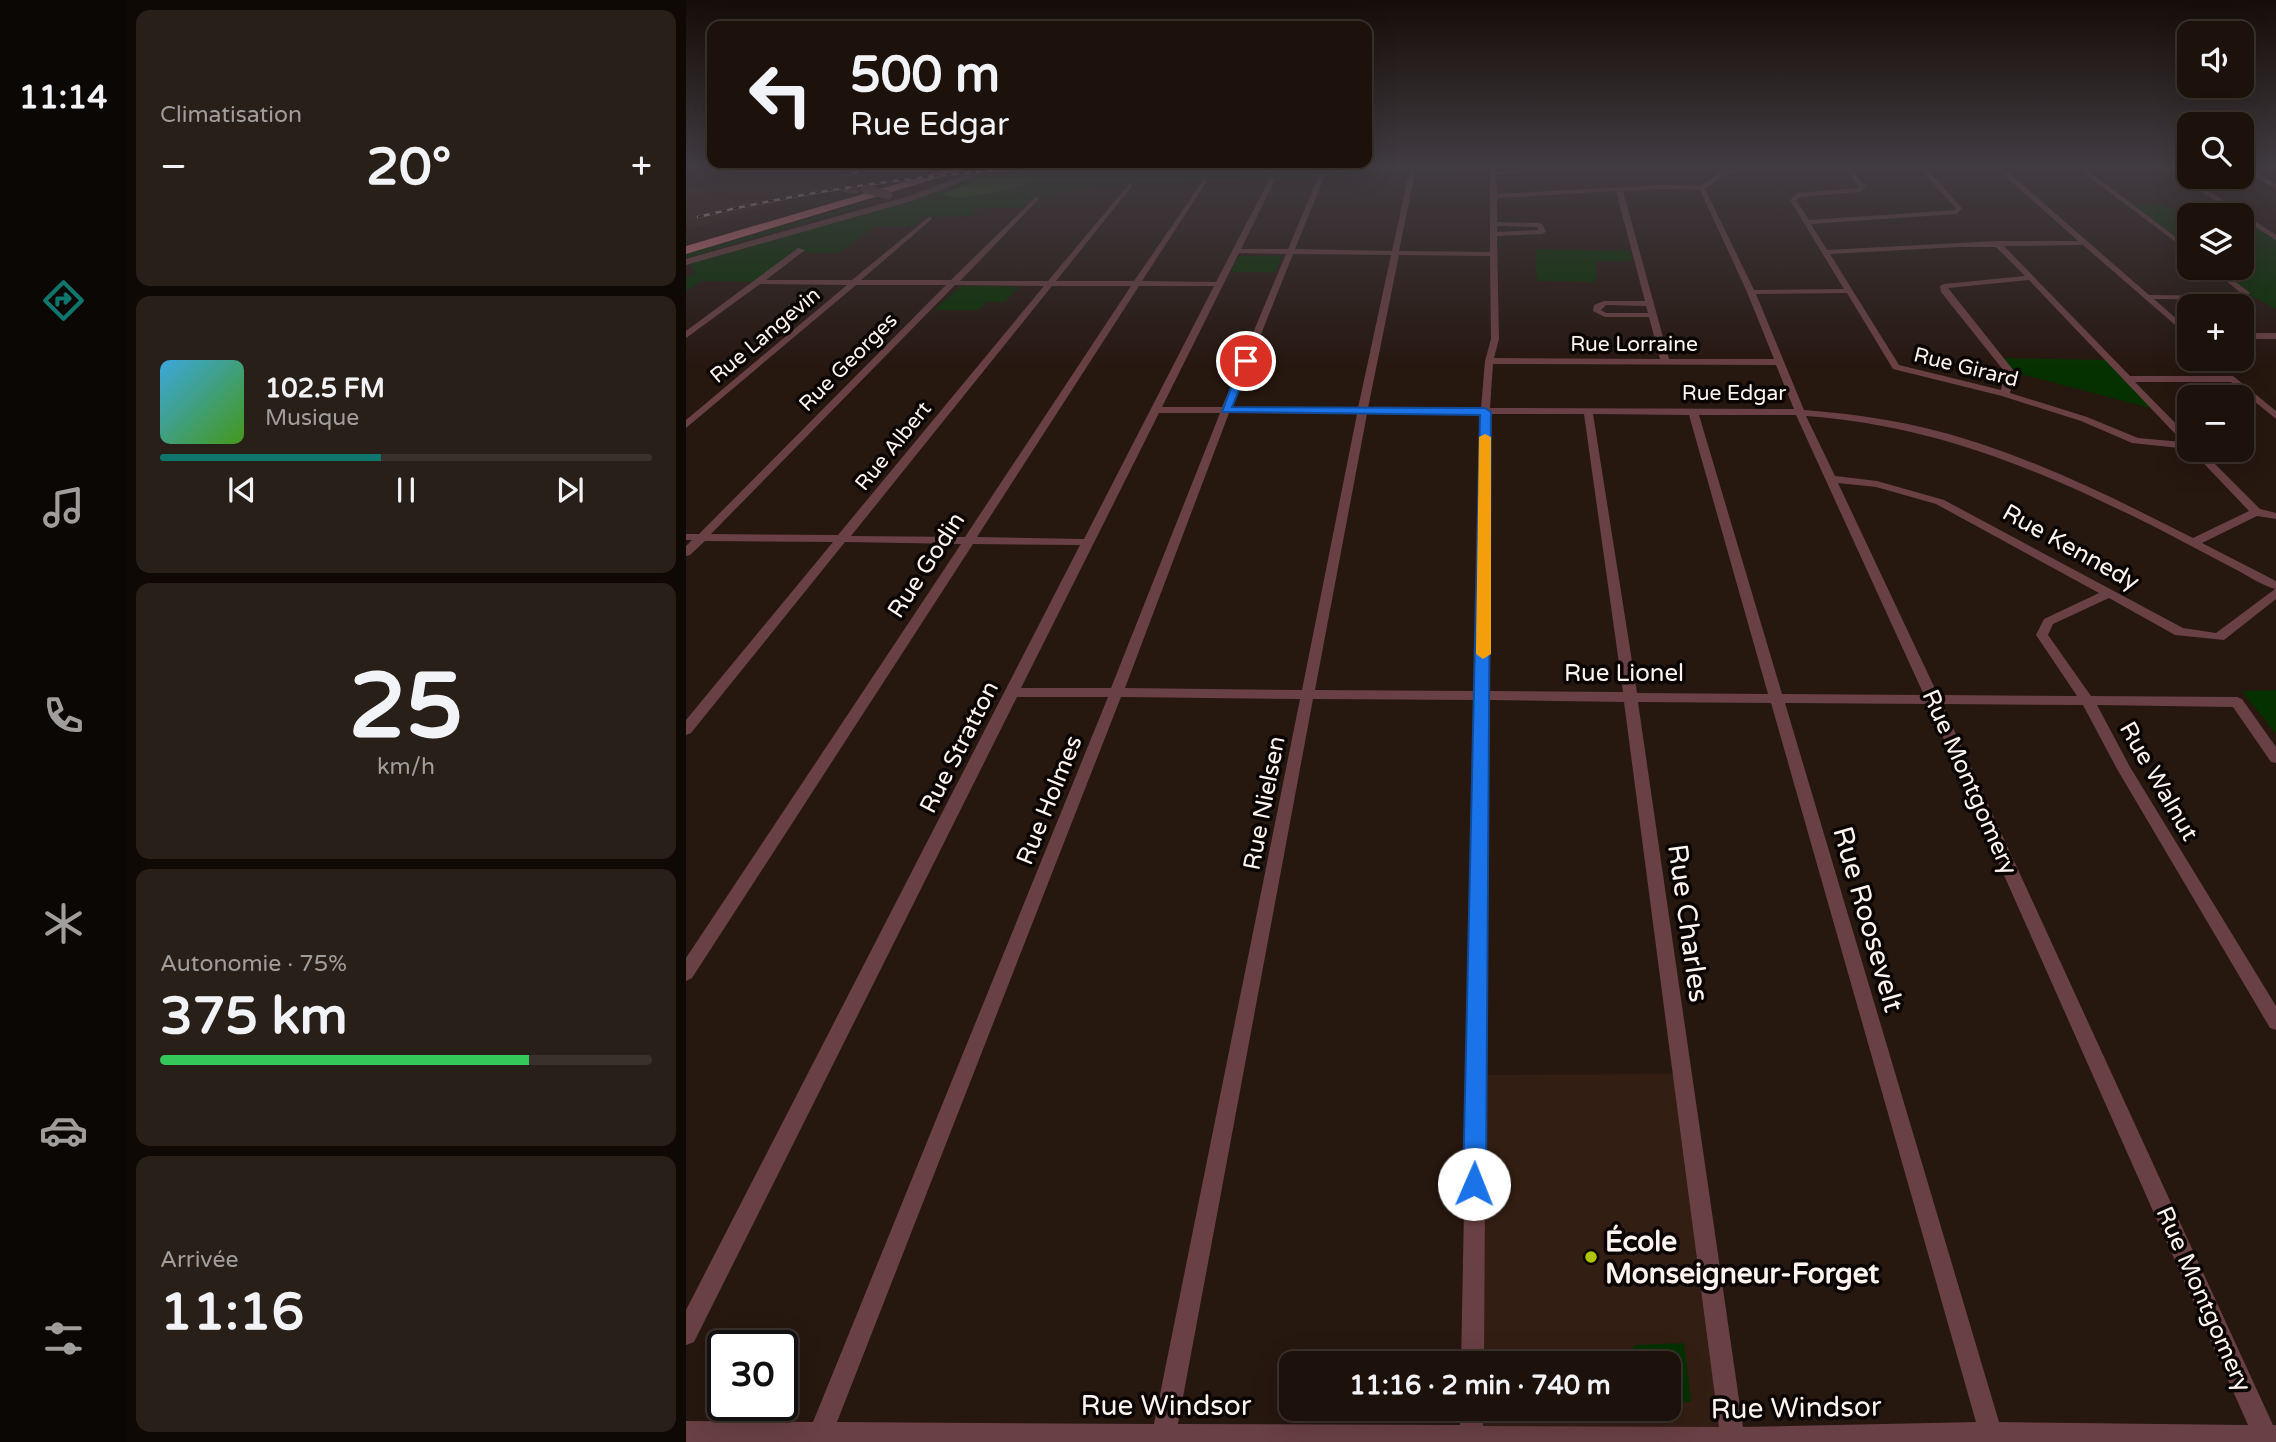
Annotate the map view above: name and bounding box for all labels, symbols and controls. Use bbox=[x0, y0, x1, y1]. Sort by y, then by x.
map controls bbox=[2177, 21, 2254, 462]
button: sound bbox=[2177, 21, 2254, 98]
text: 500 m bbox=[850, 46, 1000, 105]
icon: left bbox=[735, 49, 826, 140]
text: 11:14 bbox=[19, 79, 107, 117]
text: Climatisation bbox=[160, 101, 302, 129]
text: Rue Edgar bbox=[850, 106, 1009, 144]
button: search bbox=[2177, 112, 2254, 189]
text: 20° bbox=[366, 136, 451, 199]
text: − bbox=[160, 144, 187, 190]
text: + bbox=[631, 144, 652, 190]
button: layers bbox=[2177, 203, 2254, 280]
icon: directions bbox=[39, 276, 88, 325]
street label: Rue Langevin bbox=[705, 282, 825, 389]
button: + bbox=[2177, 294, 2254, 371]
street label: Rue Georges bbox=[794, 308, 903, 417]
pin bbox=[1216, 331, 1276, 391]
street label: Rue Lorraine bbox=[1570, 332, 1698, 357]
icon: arrive bbox=[1227, 342, 1265, 380]
street label: Rue Girard bbox=[1911, 342, 2021, 393]
text: 102.5 FM bbox=[265, 373, 385, 404]
street label: Rue Edgar bbox=[1682, 381, 1786, 406]
button: − bbox=[2177, 385, 2254, 462]
street label: Rue Albert bbox=[850, 397, 937, 496]
text: Musique bbox=[265, 404, 359, 432]
icon: previous bbox=[223, 471, 261, 509]
icon: pause bbox=[387, 471, 425, 509]
icon: next bbox=[551, 471, 589, 509]
icon: music bbox=[39, 483, 88, 532]
street label: Rue Kennedy bbox=[1997, 498, 2144, 597]
street label: Rue Godin bbox=[882, 507, 971, 624]
text: 25 bbox=[349, 652, 463, 762]
street label: Rue Lionel bbox=[1564, 659, 1684, 688]
street label: Rue Stratton bbox=[914, 676, 1005, 818]
street label: Rue Montgomery bbox=[1916, 685, 2023, 879]
icon: phone bbox=[39, 691, 88, 740]
street label: Rue Walnut bbox=[2113, 717, 2204, 846]
street label: Rue Holmes bbox=[1010, 731, 1089, 869]
street label: Rue Nielsen bbox=[1237, 734, 1292, 873]
text: km/h bbox=[377, 753, 435, 781]
street label: Rue Roosevelt bbox=[1825, 823, 1911, 1016]
street label: Rue Charles bbox=[1660, 842, 1716, 1004]
icon: climate bbox=[39, 899, 88, 948]
text: Autonomie · 75% bbox=[160, 950, 347, 978]
text: 375 km bbox=[160, 985, 348, 1048]
icon: car bbox=[39, 1106, 88, 1155]
position arrow bbox=[1437, 1147, 1511, 1221]
street label: Rue Montgomery bbox=[2150, 1202, 2257, 1396]
place label: École Monseigneur-Forget bbox=[1605, 1224, 1880, 1291]
text: Arrivée bbox=[160, 1246, 238, 1274]
marker: École Monseigneur-Forget bbox=[1583, 1249, 1599, 1265]
text: 11:16 bbox=[160, 1281, 304, 1344]
icon: filters bbox=[39, 1314, 88, 1363]
speed limit sign: 30 bbox=[707, 1330, 798, 1421]
text: 11:16 · 2 min · 740 m bbox=[1349, 1370, 1611, 1401]
street label: Rue Windsor bbox=[1080, 1389, 1252, 1423]
street label: Rue Windsor bbox=[1710, 1390, 1882, 1426]

